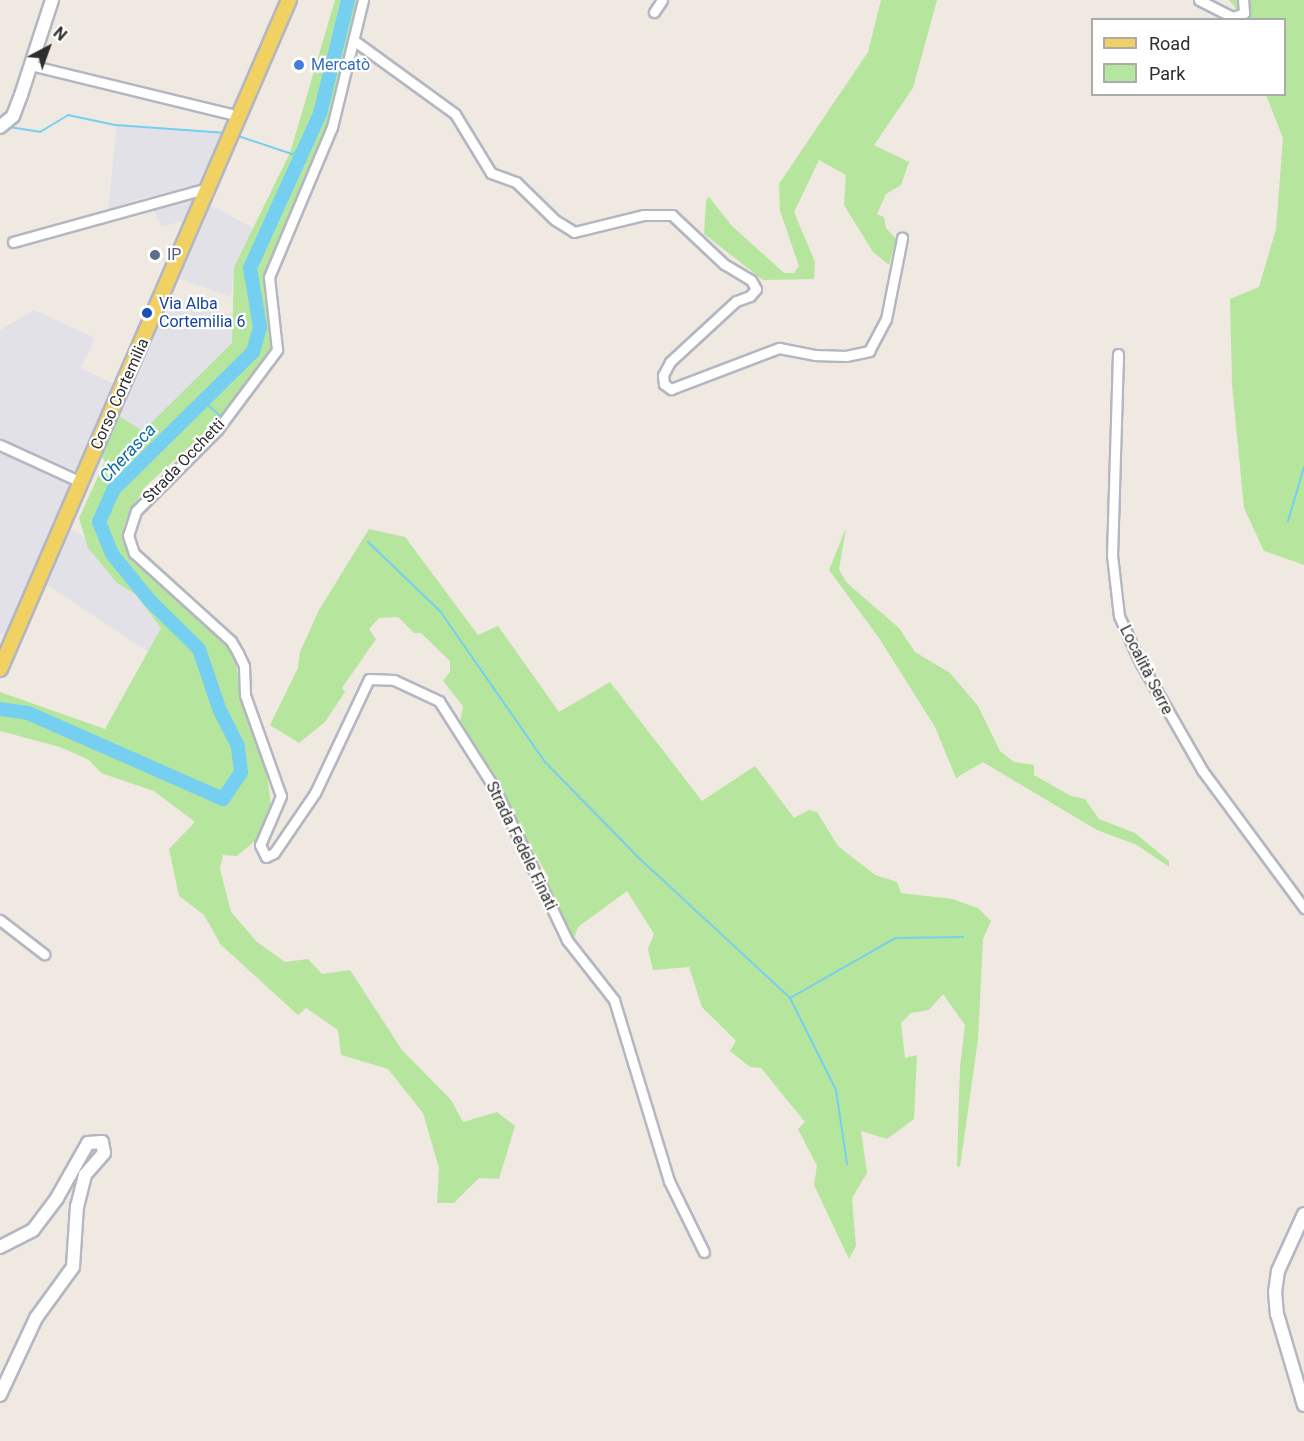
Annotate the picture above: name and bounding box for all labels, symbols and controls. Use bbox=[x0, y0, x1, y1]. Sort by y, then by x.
north arrow bbox=[18, 18, 78, 78]
legend bbox=[1091, 18, 1286, 96]
text: N bbox=[50, 23, 71, 45]
text: Road bbox=[1149, 33, 1190, 54]
place label: Mercatò bbox=[311, 55, 370, 75]
marker: Mercatò bbox=[292, 58, 306, 72]
text: Park bbox=[1149, 63, 1185, 84]
place label: IP bbox=[167, 245, 181, 265]
marker: IP bbox=[148, 248, 162, 262]
place label: Via Alba Cortemilia 6 bbox=[159, 294, 245, 332]
marker: Via Alba Cortemilia 6 bbox=[140, 306, 154, 320]
street label: Corso Cortemilia bbox=[87, 335, 153, 453]
street label: Strada Occhetti bbox=[139, 415, 229, 507]
water label: Cherasca bbox=[95, 419, 161, 487]
street label: Località Serre bbox=[1115, 622, 1177, 718]
street label: Strada Fedele Finati bbox=[482, 779, 560, 913]

